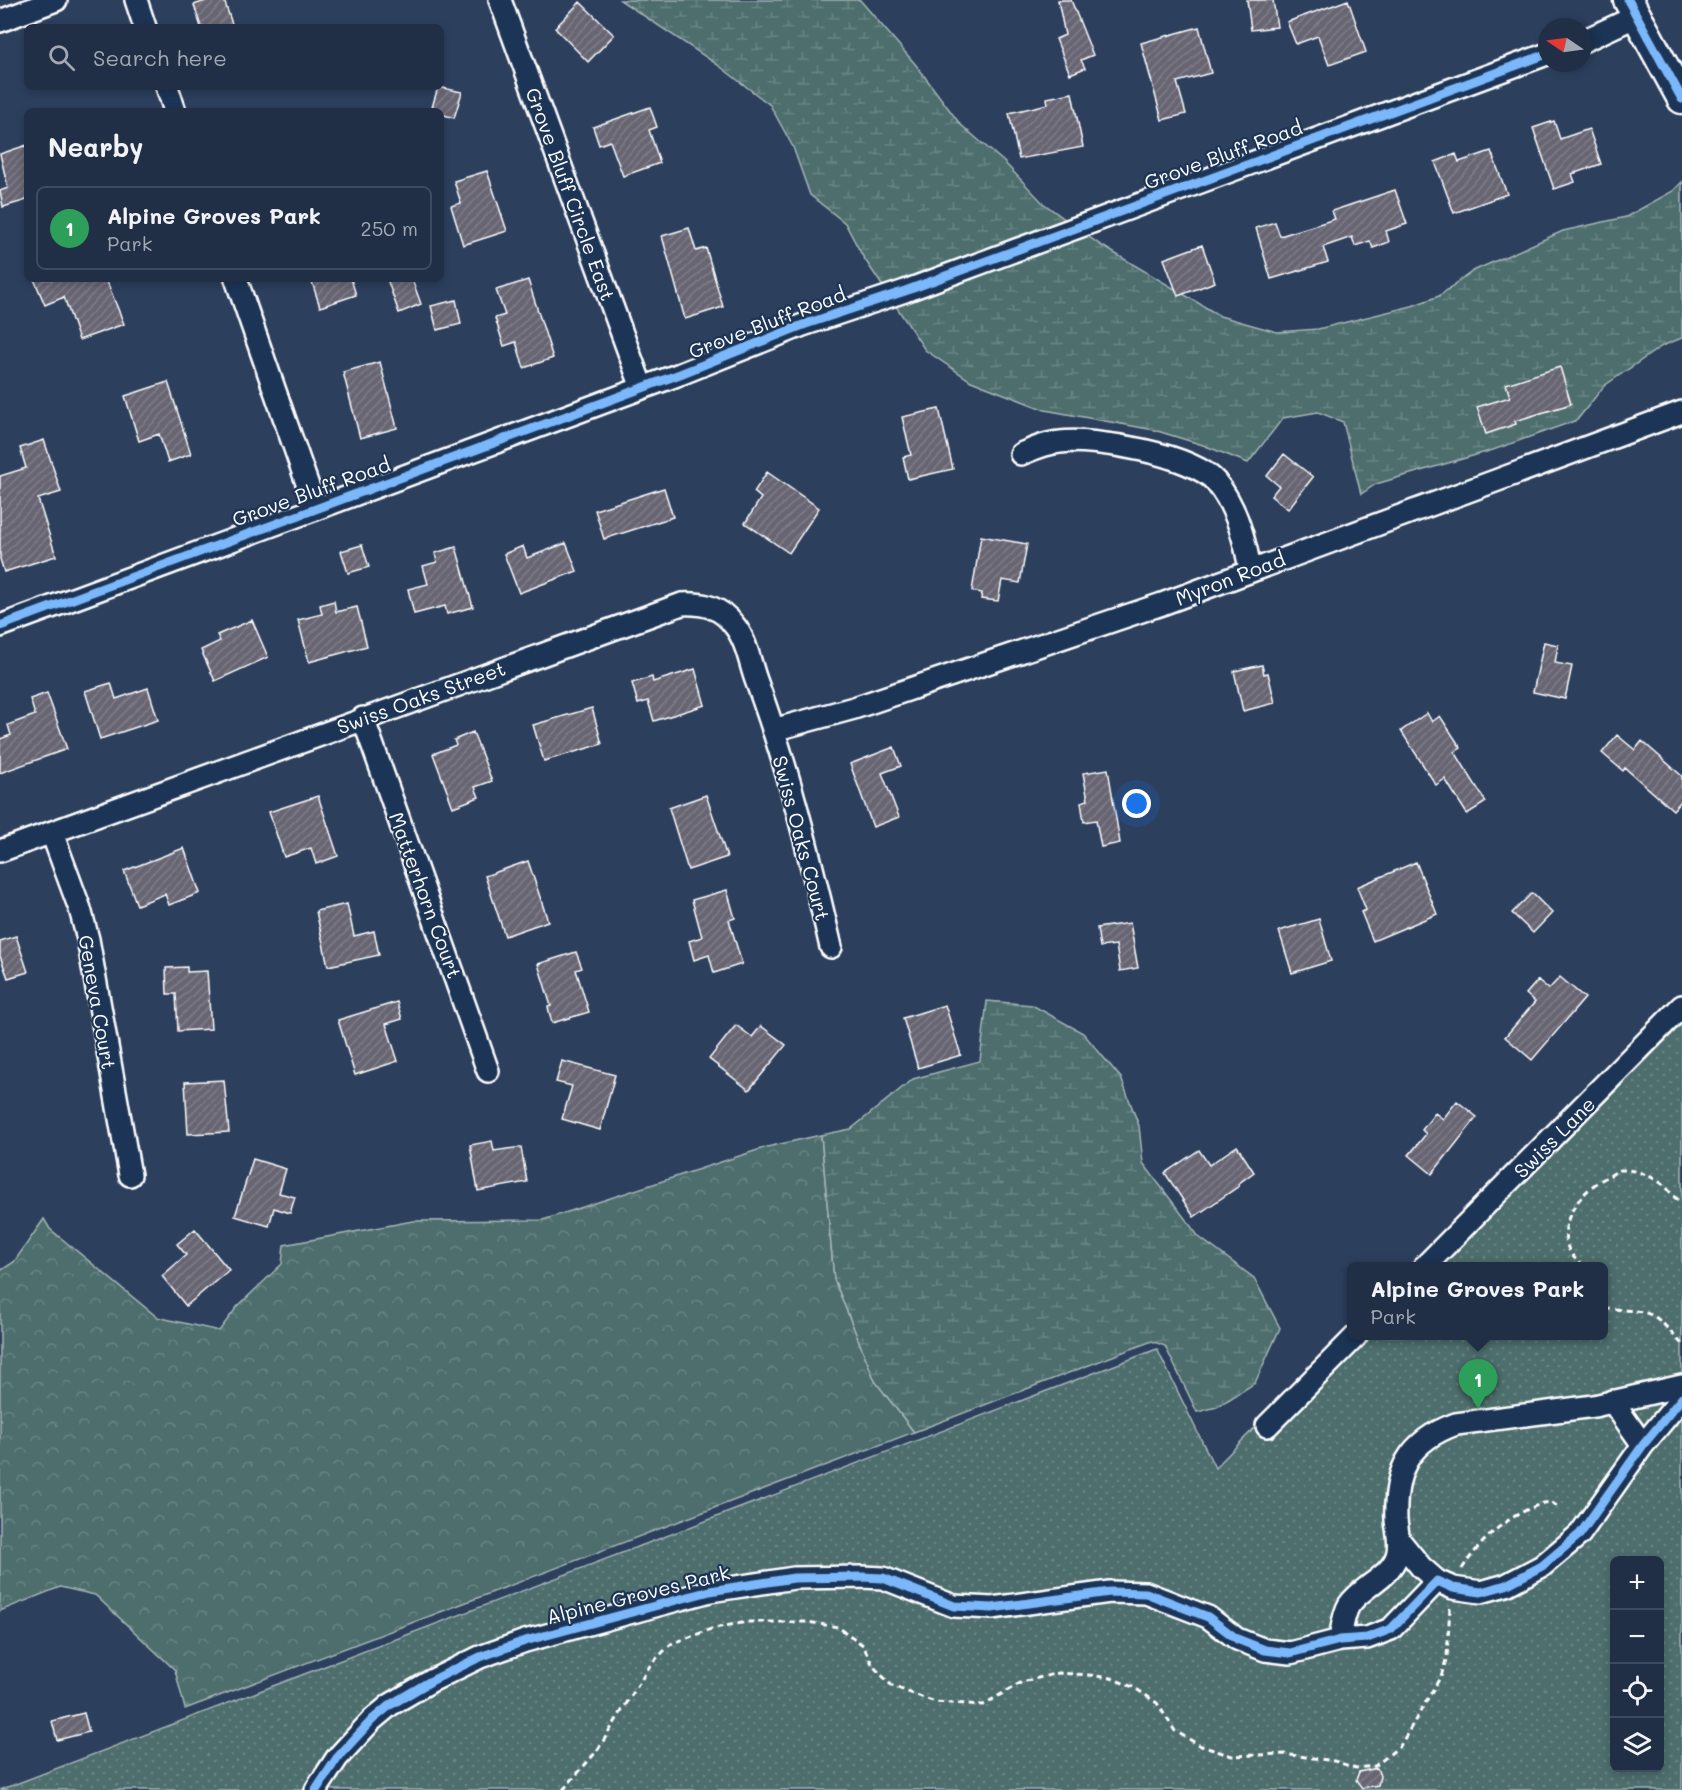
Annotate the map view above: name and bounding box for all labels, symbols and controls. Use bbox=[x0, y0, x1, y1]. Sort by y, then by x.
north arrow bbox=[1538, 18, 1592, 72]
search box bbox=[24, 24, 444, 90]
icon: search bbox=[45, 41, 78, 74]
text: Search here bbox=[93, 43, 227, 72]
street label: Grove Bluff Circle East bbox=[520, 84, 622, 304]
street label: Grove Bluff Road bbox=[1140, 113, 1306, 195]
text: Nearby bbox=[48, 130, 143, 164]
text: Alpine Groves Park bbox=[107, 201, 321, 230]
text: 1 bbox=[65, 215, 74, 241]
text: 250 m bbox=[361, 215, 418, 241]
text: Park bbox=[107, 230, 152, 256]
street label: Grove Bluff Road bbox=[685, 280, 849, 364]
street label: Grove Bluff Road bbox=[228, 450, 394, 532]
street label: Myron Road bbox=[1171, 545, 1289, 611]
street label: Swiss Oaks Street bbox=[333, 654, 509, 740]
street label: Swiss Oaks Court bbox=[767, 753, 837, 923]
your location bbox=[1122, 789, 1151, 818]
street label: Matterhorn Court bbox=[384, 808, 468, 982]
street label: Geneva Court bbox=[73, 933, 123, 1071]
street label: Swiss Lane bbox=[1508, 1091, 1600, 1183]
popup bbox=[1347, 1262, 1608, 1340]
text: Alpine Groves Park bbox=[1371, 1274, 1584, 1303]
text: Park bbox=[1371, 1303, 1416, 1329]
pin: 1 bbox=[1458, 1360, 1498, 1409]
map controls bbox=[1610, 1556, 1664, 1772]
button: + bbox=[1610, 1556, 1664, 1610]
street label: Alpine Groves Park bbox=[543, 1559, 733, 1629]
button: − bbox=[1610, 1610, 1664, 1664]
button: locate bbox=[1610, 1664, 1664, 1718]
button: layers bbox=[1610, 1718, 1664, 1772]

